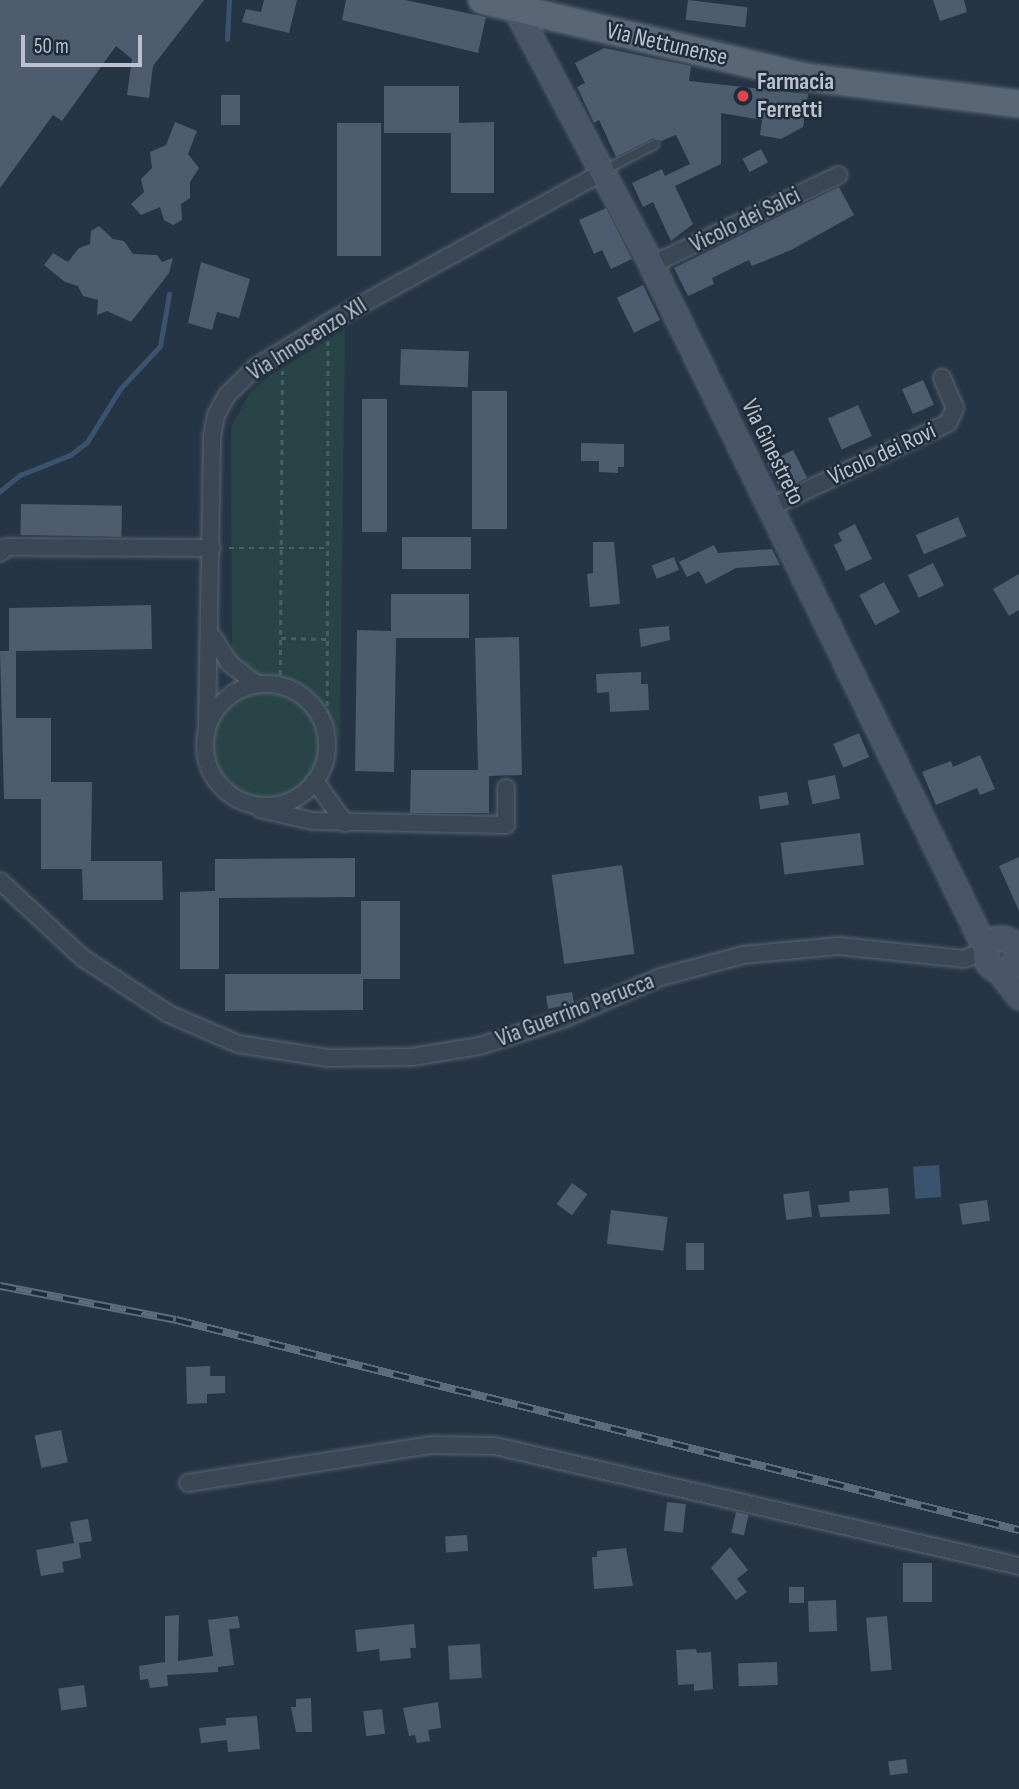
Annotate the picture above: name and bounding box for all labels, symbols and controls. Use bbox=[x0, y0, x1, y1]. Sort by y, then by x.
street label: Via Nettunense bbox=[604, 16, 730, 72]
scale bar bbox=[24, 21, 145, 65]
text: 50 m bbox=[34, 34, 69, 59]
place label: Farmacia Ferretti bbox=[757, 68, 834, 124]
marker: Farmacia Ferretti bbox=[735, 88, 751, 104]
street label: Vicolo dei Salci bbox=[685, 181, 805, 259]
street label: Via Innocenzo XII bbox=[242, 291, 372, 387]
street label: Via Ginestreto bbox=[735, 395, 811, 509]
street label: Vicolo dei Rovi bbox=[824, 417, 940, 491]
street label: Via Guerrino Perucca bbox=[492, 967, 658, 1053]

